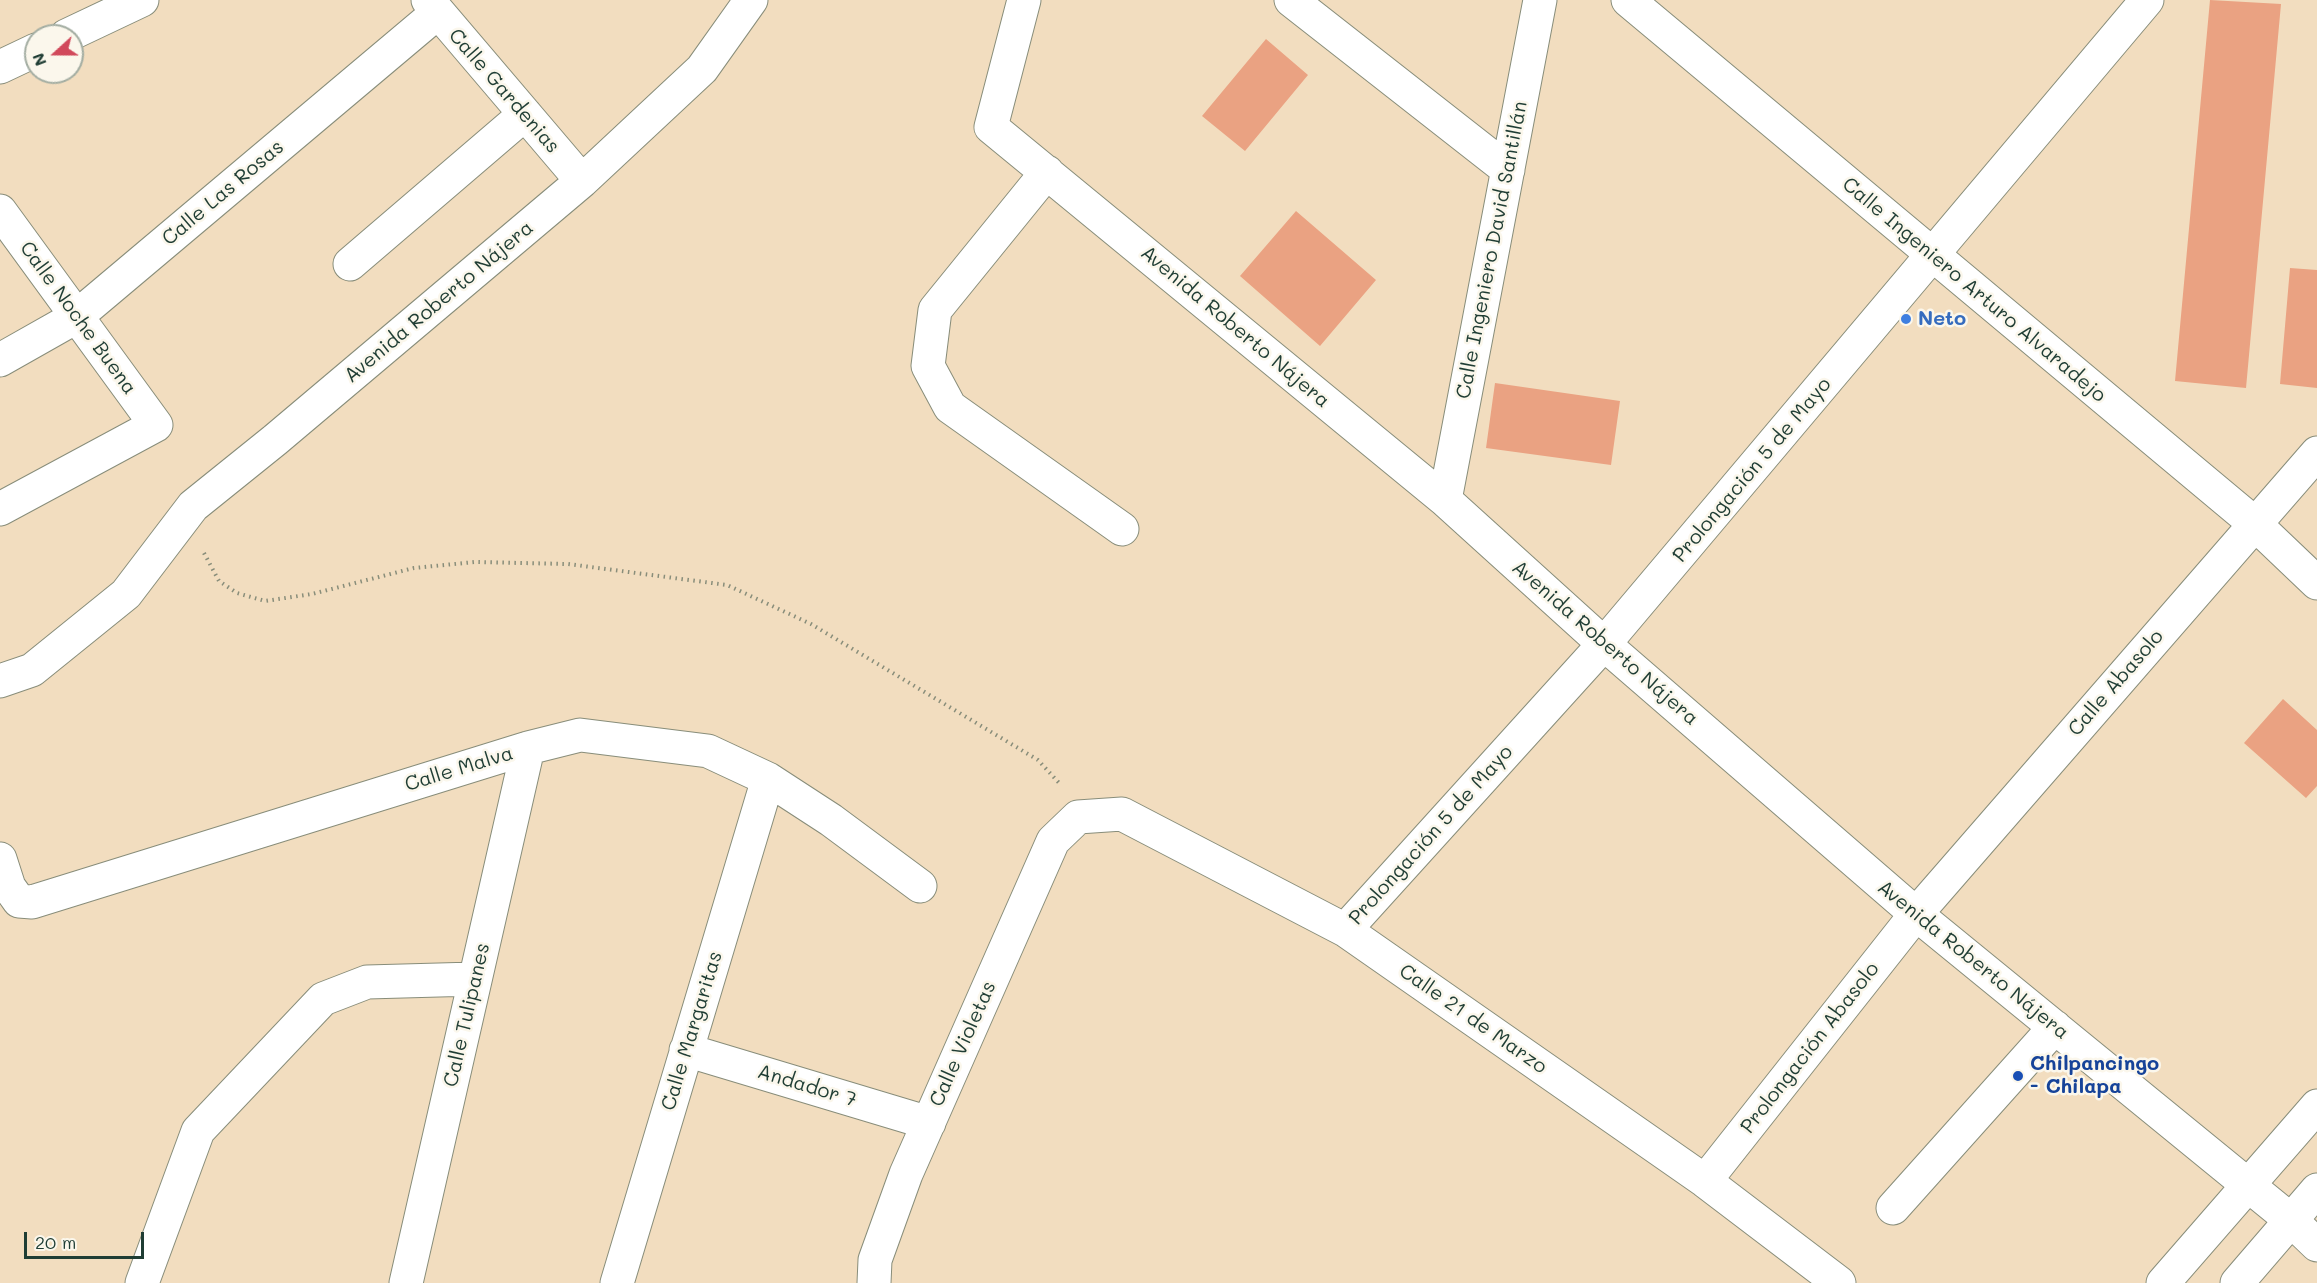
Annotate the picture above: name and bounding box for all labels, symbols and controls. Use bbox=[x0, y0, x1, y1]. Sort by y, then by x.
north arrow bbox=[24, 24, 84, 84]
street label: Calle Gardenias bbox=[443, 24, 565, 158]
text: N bbox=[27, 50, 51, 69]
street label: Calle Ingeniero David Santillán bbox=[1451, 99, 1533, 401]
street label: Calle Las Rosas bbox=[157, 135, 289, 251]
street label: Calle Ingeniero Arturo Alvaradejo bbox=[1837, 172, 2111, 408]
street label: Avenida Roberto Nájera bbox=[340, 216, 538, 388]
street label: Calle Noche Buena bbox=[14, 237, 142, 399]
street label: Avenida Roberto Nájera bbox=[1136, 241, 1334, 413]
place label: Neto bbox=[1918, 307, 1966, 331]
marker: Neto bbox=[1899, 312, 1913, 326]
street label: Prolongación 5 de Mayo bbox=[1668, 373, 1836, 567]
street label: Avenida Roberto Nájera bbox=[1507, 555, 1703, 731]
street label: Calle Abasolo bbox=[2063, 625, 2169, 741]
street label: Prolongación 5 de Mayo bbox=[1344, 740, 1518, 930]
street label: Calle Malva bbox=[402, 741, 516, 797]
street label: Avenida Roberto Nájera bbox=[1872, 875, 2074, 1045]
street label: Calle Tulipanes bbox=[439, 941, 495, 1089]
street label: Calle Margaritas bbox=[656, 949, 728, 1113]
street label: Prolongación Abasolo bbox=[1736, 958, 1884, 1138]
street label: Calle 21 de Marzo bbox=[1394, 959, 1552, 1079]
street label: Calle Violetas bbox=[925, 978, 1001, 1110]
place label: Chilpancingo - Chilapa bbox=[2030, 1052, 2159, 1099]
street label: Andador 7 bbox=[755, 1060, 859, 1112]
marker: Chilpancingo - Chilapa bbox=[2011, 1069, 2025, 1083]
scale bar bbox=[27, 1220, 147, 1258]
text: 20 m bbox=[35, 1230, 76, 1254]

